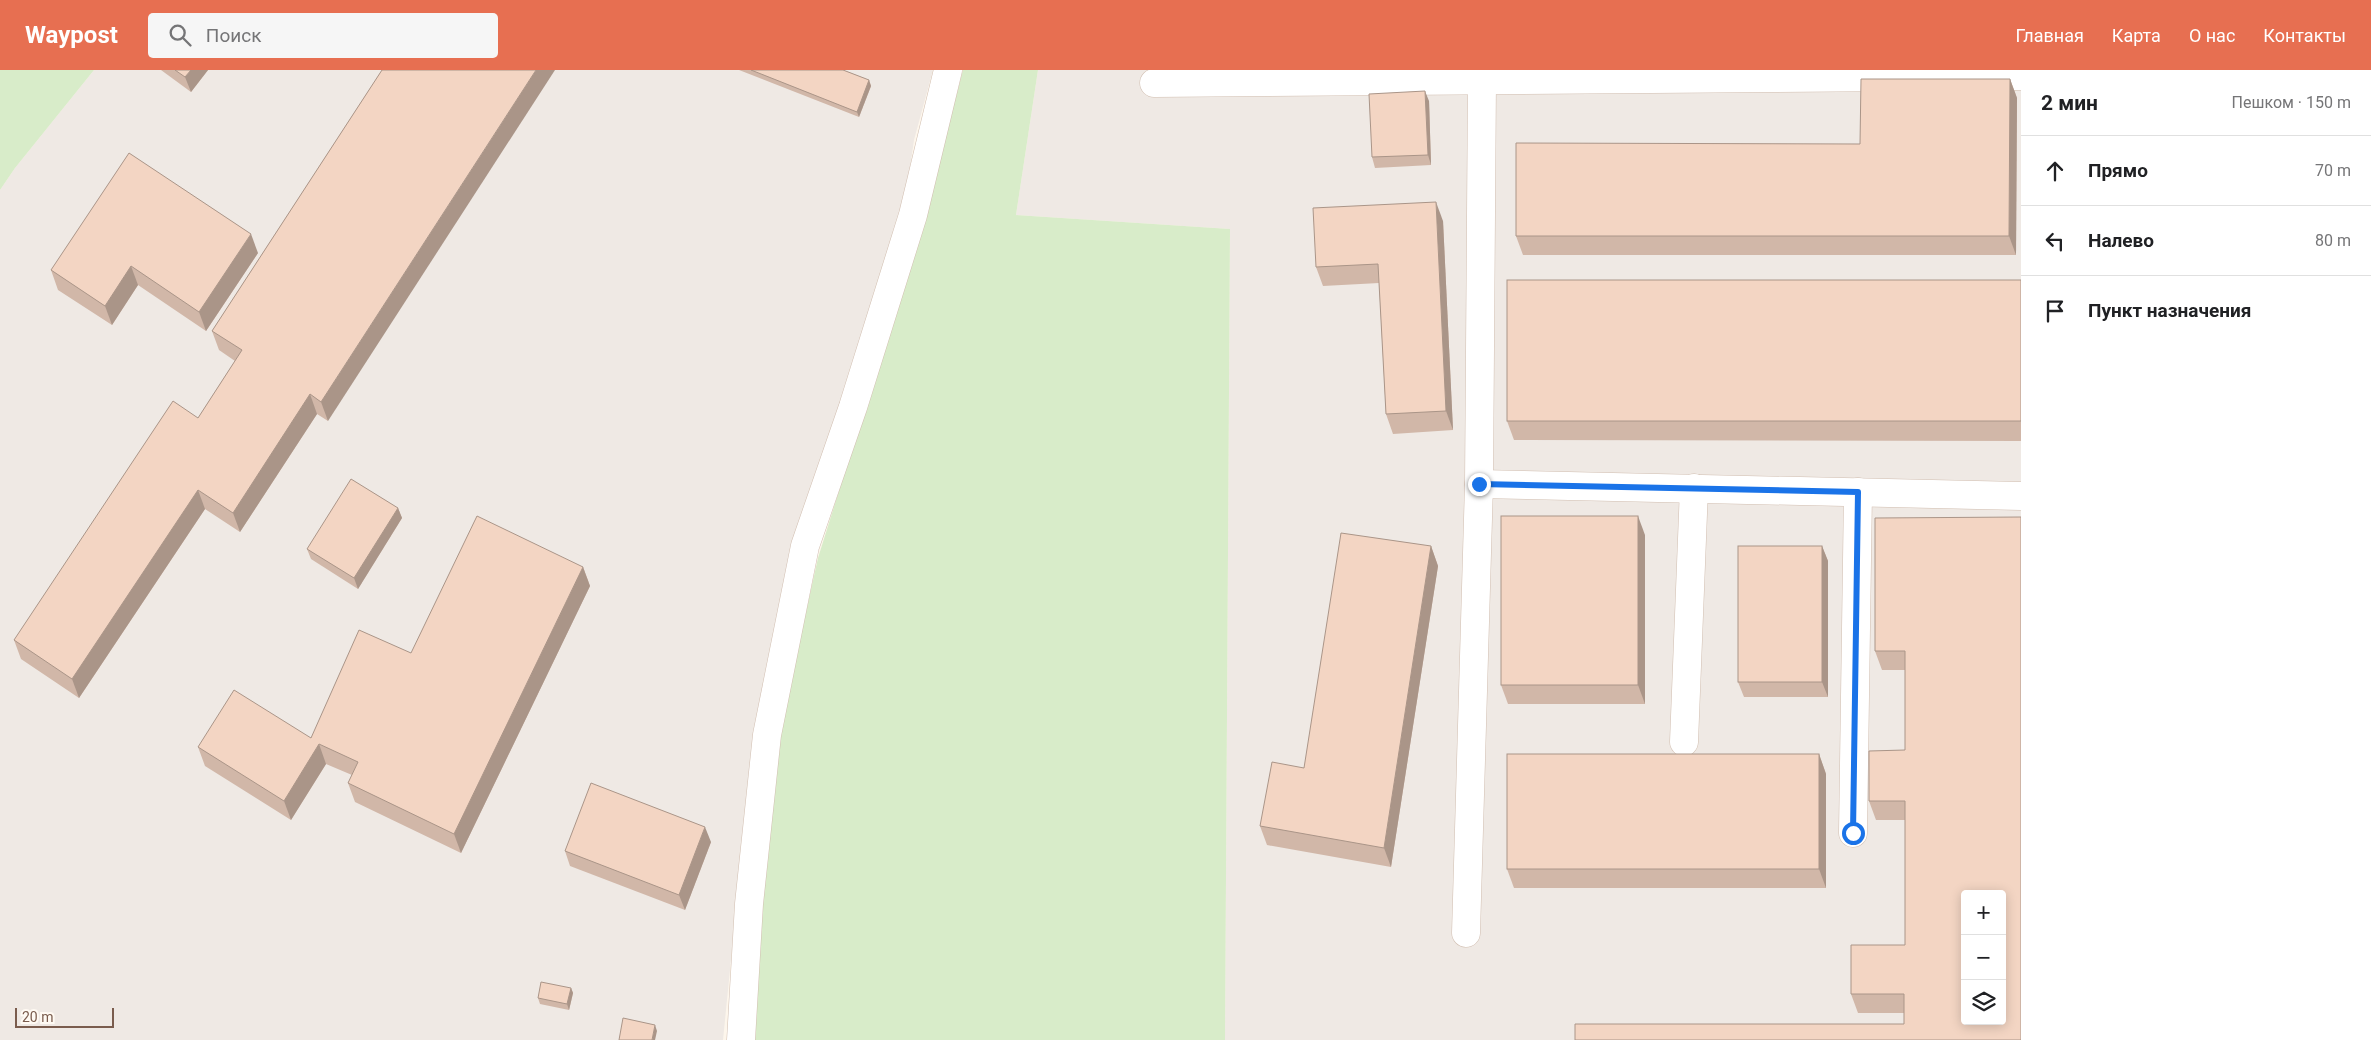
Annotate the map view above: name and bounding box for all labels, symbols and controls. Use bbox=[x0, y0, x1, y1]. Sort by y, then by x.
search box bbox=[148, 13, 498, 58]
text: Waypost bbox=[25, 21, 118, 49]
icon: search bbox=[166, 21, 194, 49]
text: Поиск bbox=[206, 24, 261, 47]
text: Главная bbox=[2015, 25, 2084, 46]
text: Карта bbox=[2112, 25, 2161, 46]
text: О нас bbox=[2189, 25, 2235, 46]
text: Контакты bbox=[2263, 25, 2346, 46]
text: 2 мин bbox=[2041, 91, 2098, 115]
text: Пешком · 150 m bbox=[2232, 93, 2351, 112]
icon: ahead bbox=[2041, 157, 2069, 185]
text: Прямо bbox=[2088, 159, 2148, 182]
text: 70 m bbox=[2315, 161, 2351, 180]
icon: left bbox=[2041, 227, 2069, 255]
text: Налево bbox=[2088, 229, 2154, 252]
text: 80 m bbox=[2315, 231, 2351, 250]
icon: arrive bbox=[2041, 297, 2069, 325]
text: Пункт назначения bbox=[2088, 299, 2251, 322]
route end bbox=[1468, 473, 1491, 496]
route start bbox=[1842, 822, 1865, 845]
map controls bbox=[1961, 890, 2006, 1025]
button: + bbox=[1961, 890, 2006, 935]
button: − bbox=[1961, 935, 2006, 980]
button: layers bbox=[1961, 980, 2006, 1025]
scale bar bbox=[15, 1005, 114, 1028]
text: 20 m bbox=[22, 1009, 54, 1025]

